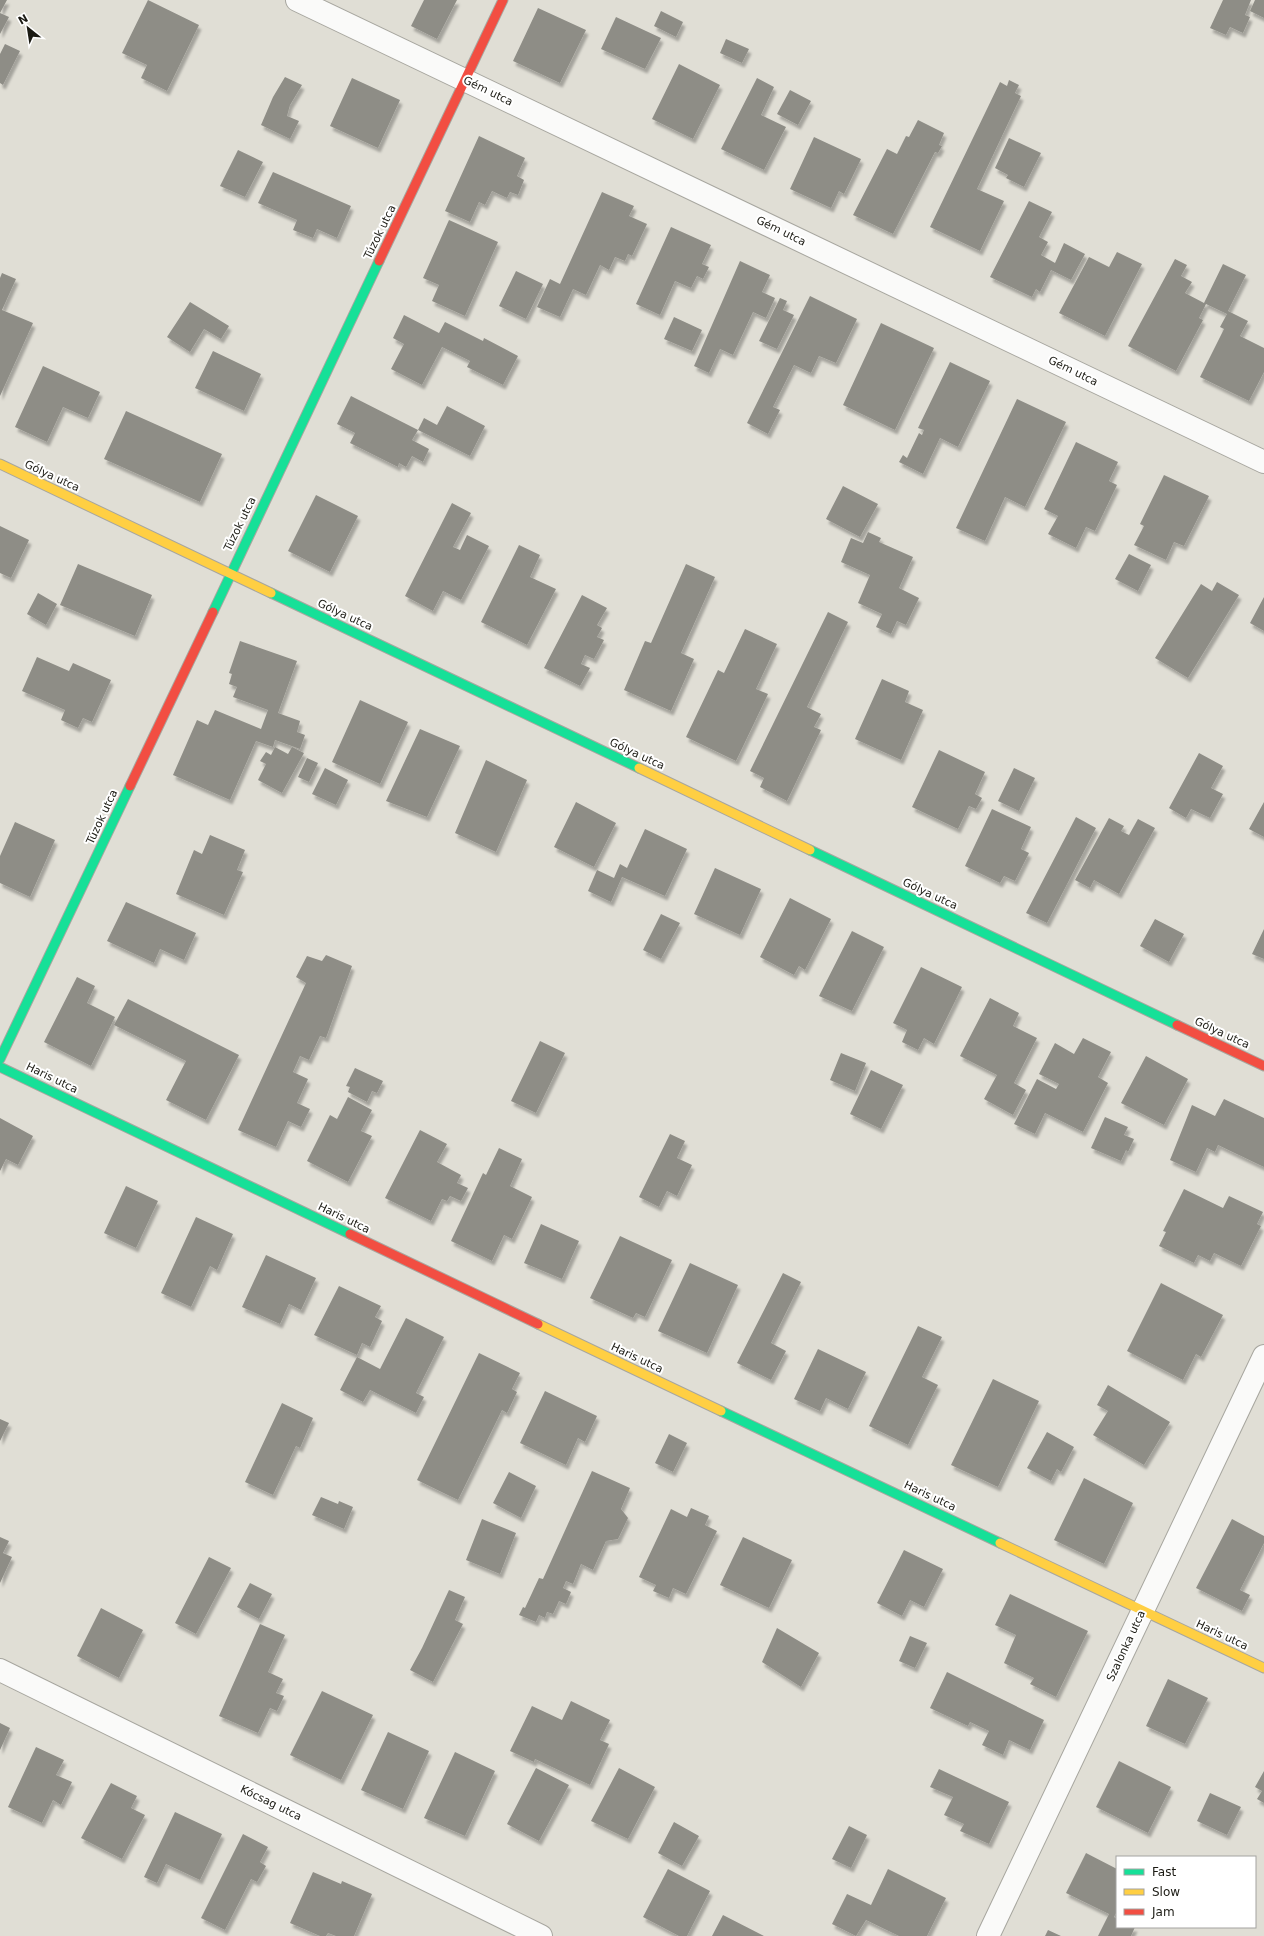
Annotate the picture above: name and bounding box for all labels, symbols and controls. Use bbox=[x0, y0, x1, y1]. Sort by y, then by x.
north arrow bbox=[8, 8, 48, 48]
text: N bbox=[16, 12, 30, 28]
street label: Gém utca bbox=[461, 73, 515, 109]
street label: Túzok utca bbox=[361, 203, 399, 262]
street label: Gém utca bbox=[754, 213, 808, 249]
street label: Gém utca bbox=[1046, 353, 1100, 389]
street label: Gólya utca bbox=[22, 458, 82, 494]
street label: Túzok utca bbox=[221, 495, 259, 554]
street label: Gólya utca bbox=[315, 597, 375, 633]
street label: Gólya utca bbox=[607, 736, 667, 772]
street label: Túzok utca bbox=[83, 788, 120, 847]
street label: Gólya utca bbox=[900, 876, 960, 912]
street label: Gólya utca bbox=[1192, 1015, 1252, 1051]
street label: Haris utca bbox=[24, 1060, 80, 1096]
street label: Haris utca bbox=[316, 1200, 372, 1236]
street label: Haris utca bbox=[609, 1340, 665, 1376]
street label: Haris utca bbox=[902, 1478, 958, 1514]
street label: Szalonka utca bbox=[1104, 1608, 1148, 1684]
street label: Haris utca bbox=[1194, 1617, 1250, 1653]
street label: Kócsag utca bbox=[238, 1783, 304, 1823]
legend bbox=[1116, 1856, 1256, 1928]
text: Fast bbox=[1152, 1865, 1176, 1879]
text: Slow bbox=[1152, 1885, 1180, 1899]
text: Jam bbox=[1151, 1905, 1175, 1919]

